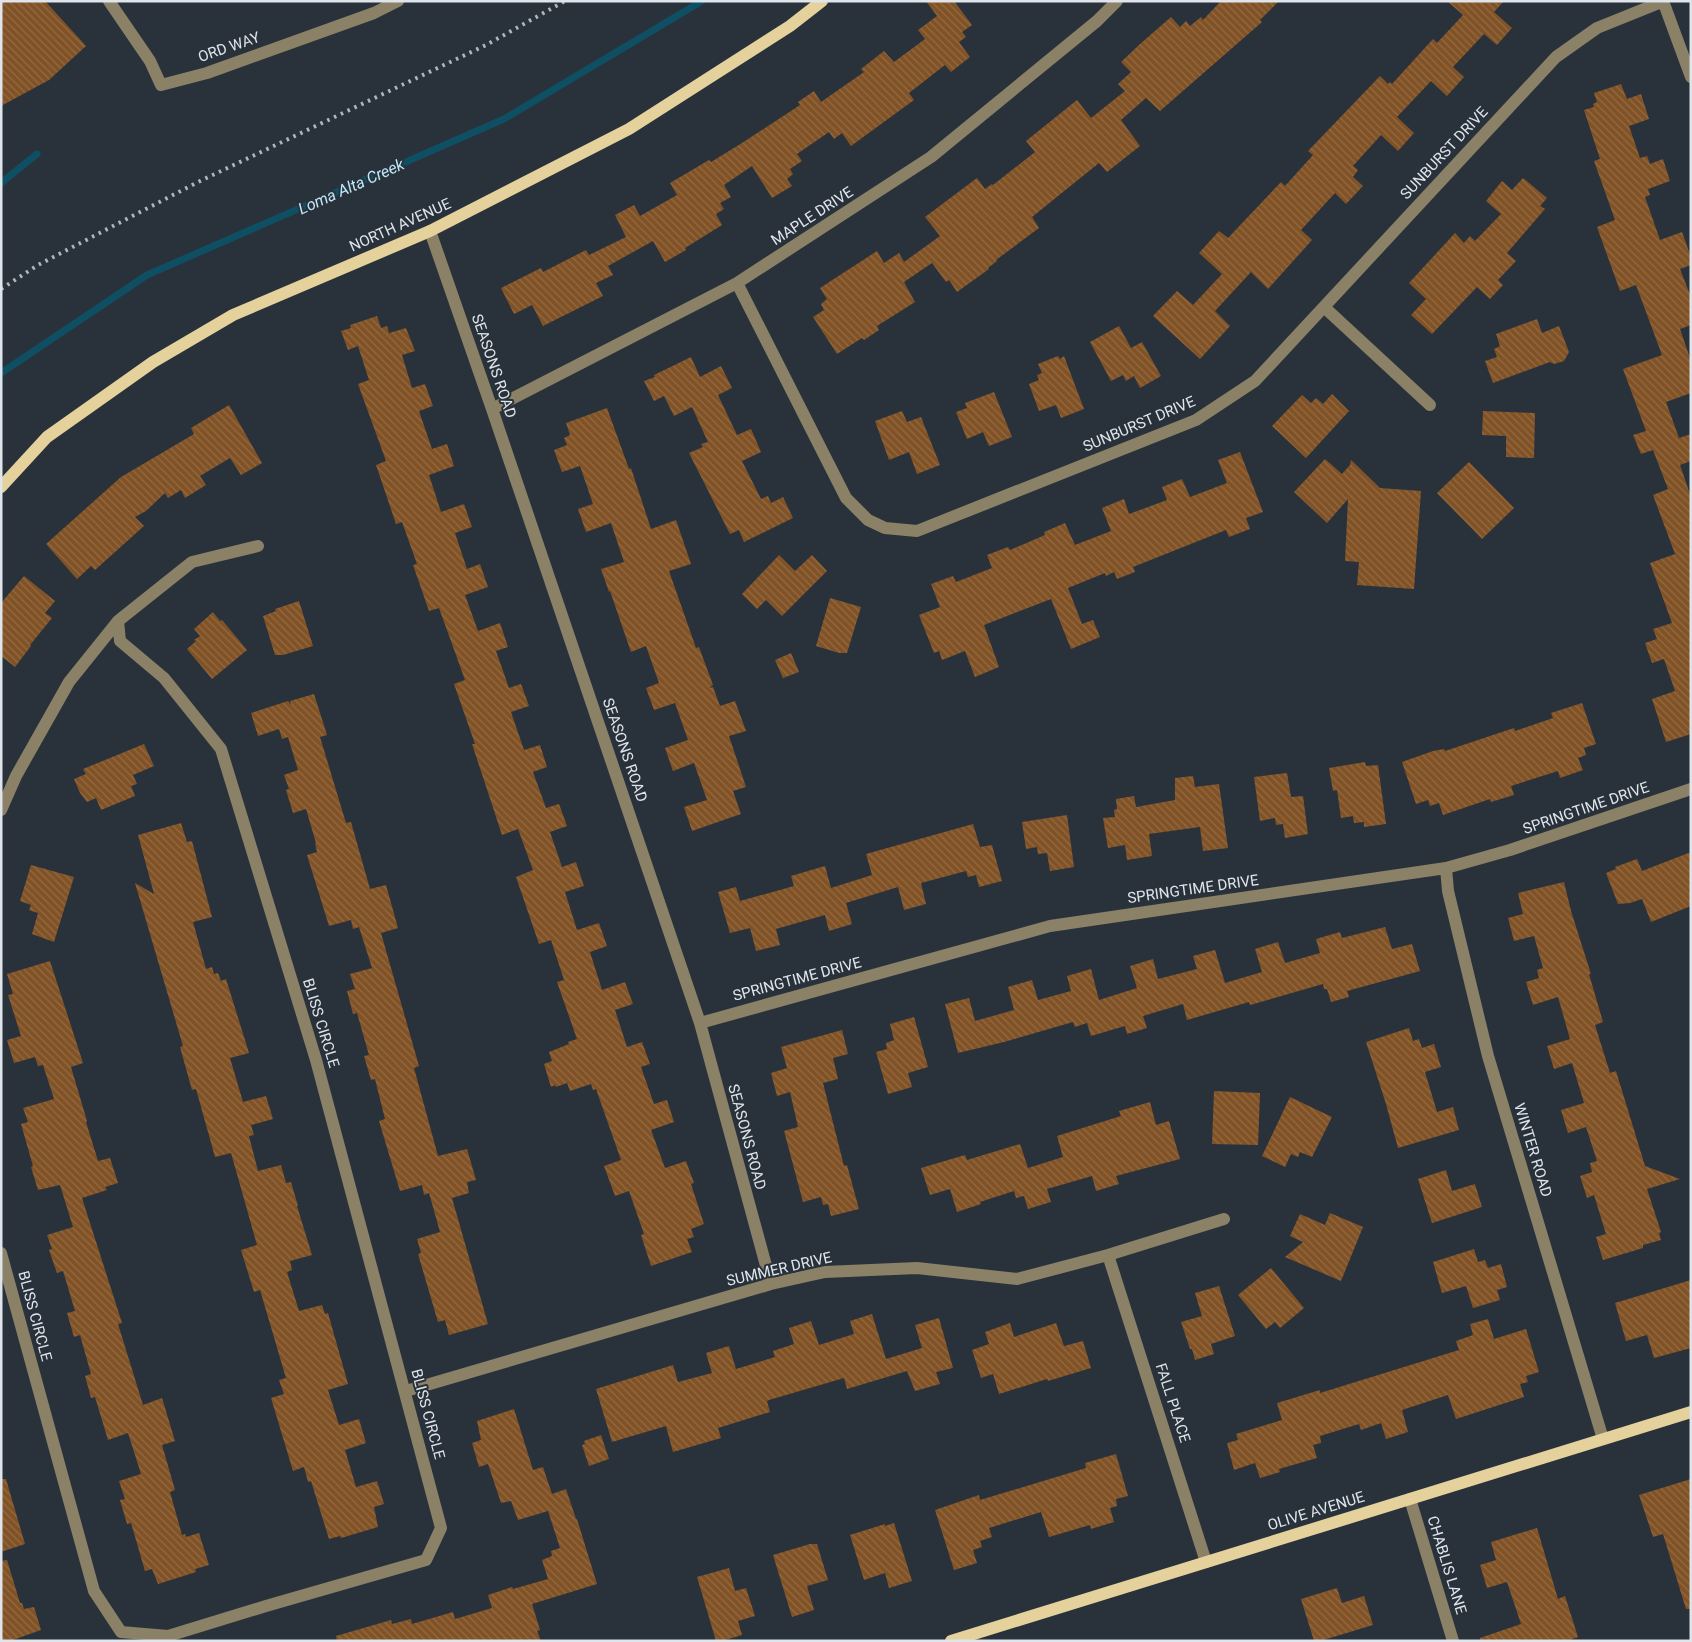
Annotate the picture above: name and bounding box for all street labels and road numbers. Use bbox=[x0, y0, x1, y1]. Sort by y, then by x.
street label: ORD WAY bbox=[196, 28, 262, 66]
street label: SUNBURST DRIVE bbox=[1396, 103, 1492, 203]
street label: MAPLE DRIVE bbox=[768, 183, 857, 249]
street label: NORTH AVENUE bbox=[346, 194, 454, 255]
street label: SEASONS ROAD bbox=[468, 312, 520, 420]
street label: SUNBURST DRIVE bbox=[1080, 392, 1198, 456]
street label: SEASONS ROAD bbox=[599, 696, 651, 804]
street label: SPRINGTIME DRIVE bbox=[1521, 778, 1652, 838]
street label: SPRINGTIME DRIVE bbox=[1126, 871, 1260, 907]
street label: SPRINGTIME DRIVE bbox=[731, 953, 864, 1005]
street label: BLISS CIRCLE bbox=[299, 976, 343, 1070]
street label: SEASONS ROAD bbox=[724, 1082, 770, 1192]
street label: WINTER ROAD bbox=[1510, 1101, 1556, 1199]
street label: SUMMER DRIVE bbox=[725, 1248, 834, 1290]
street label: BLISS CIRCLE bbox=[14, 1269, 56, 1363]
street label: FALL PLACE bbox=[1152, 1361, 1194, 1445]
street label: BLISS CIRCLE bbox=[407, 1367, 449, 1461]
street label: OLIVE AVENUE bbox=[1265, 1488, 1367, 1534]
street label: CHABLIS LANE bbox=[1424, 1514, 1471, 1617]

